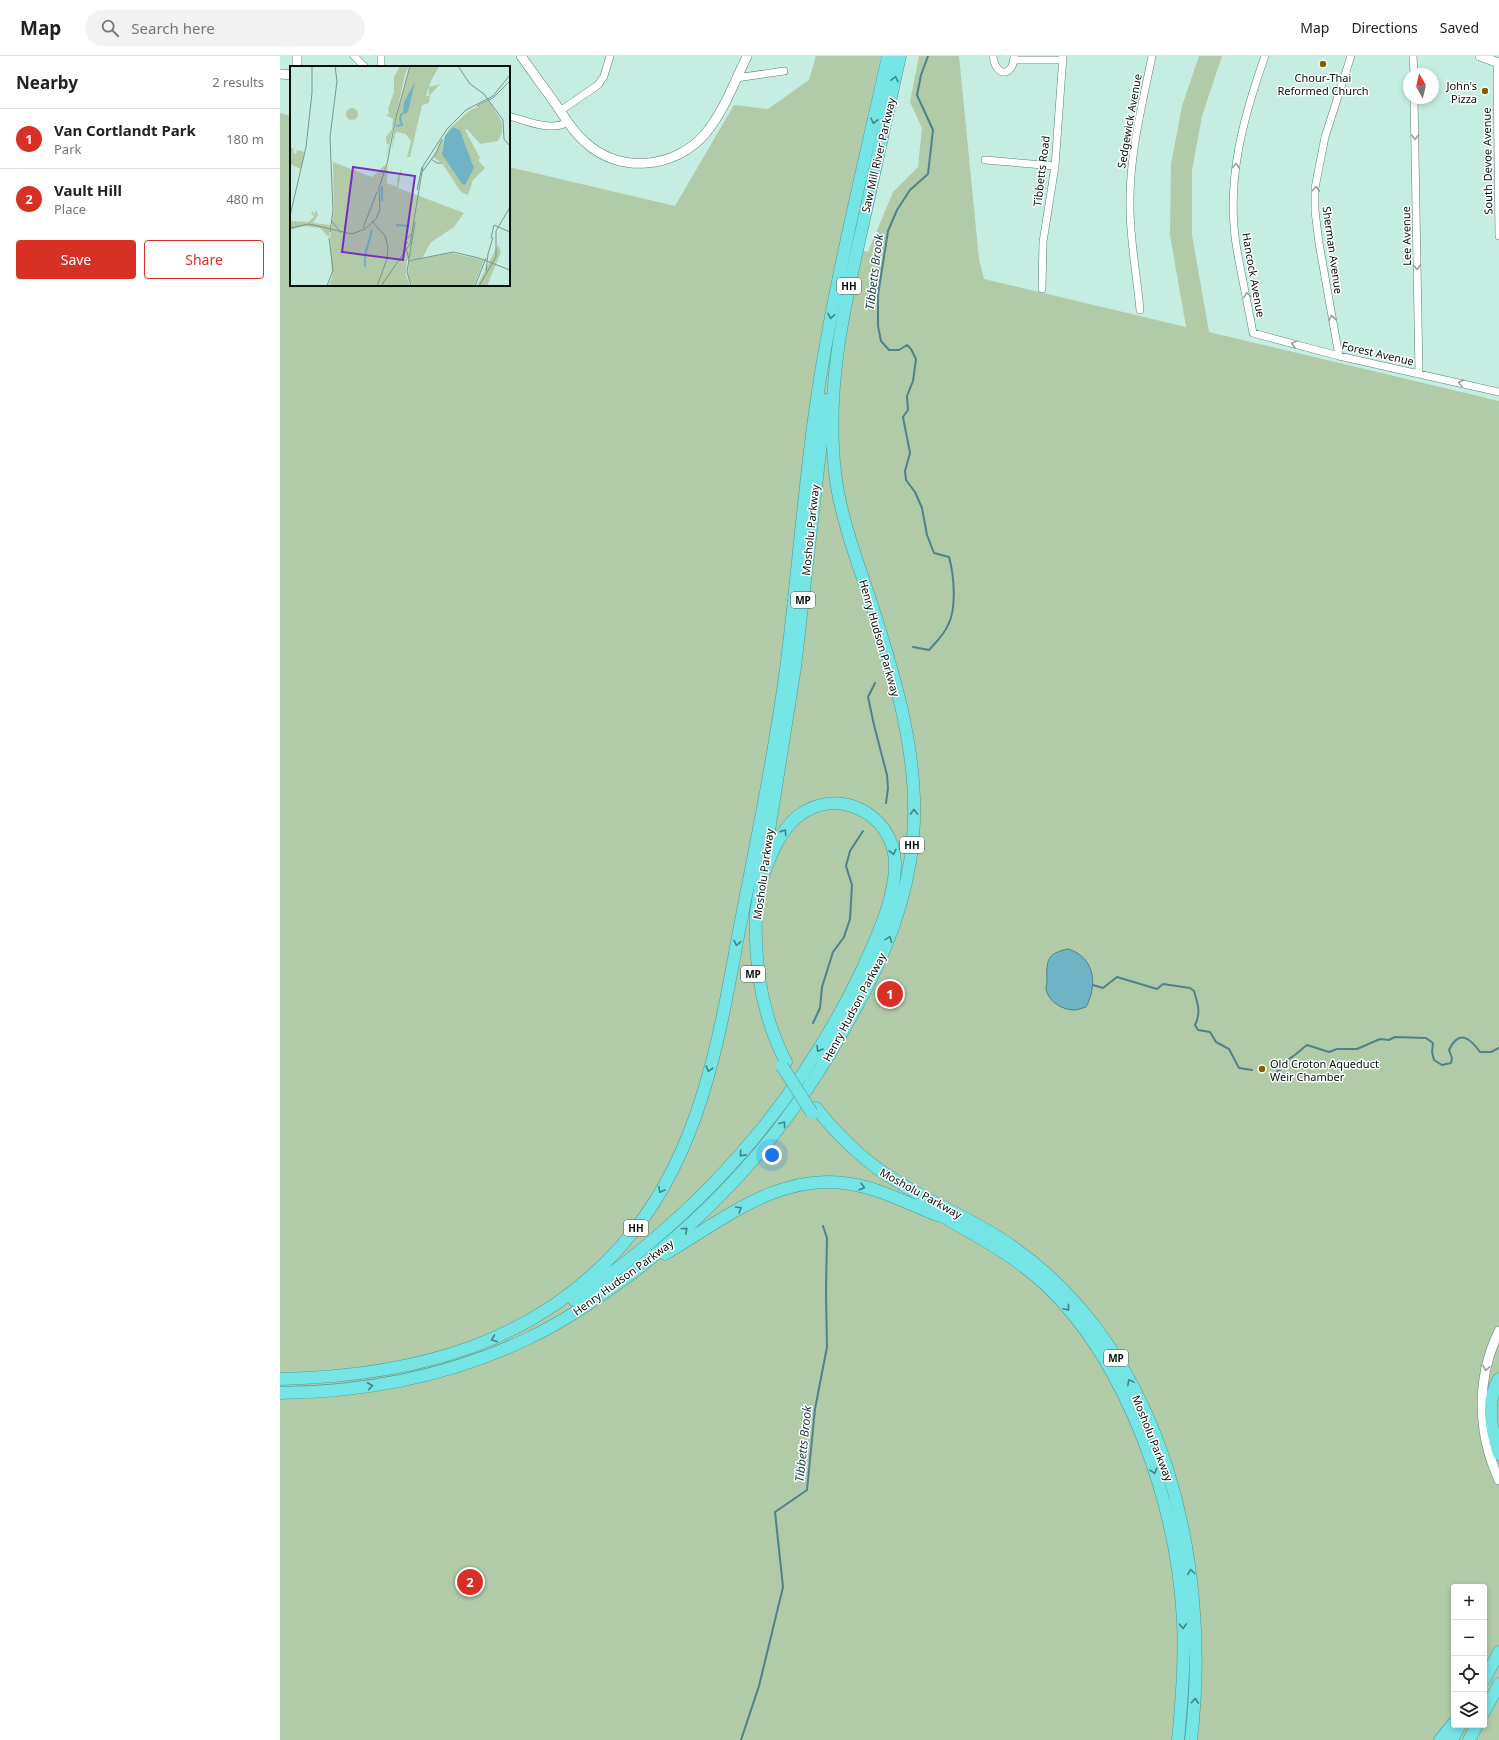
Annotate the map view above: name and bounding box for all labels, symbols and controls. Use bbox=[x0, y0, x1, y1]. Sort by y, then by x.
search box bbox=[85, 10, 365, 46]
text: Map bbox=[20, 15, 61, 41]
icon: search bbox=[99, 17, 121, 39]
text: Search here bbox=[131, 18, 215, 38]
text: Map bbox=[1300, 18, 1329, 37]
text: Directions bbox=[1351, 18, 1418, 37]
text: Saved bbox=[1440, 18, 1479, 37]
marker: Chour-Thai Reformed Church bbox=[1318, 59, 1328, 69]
inset map bbox=[290, 66, 510, 286]
north arrow bbox=[1403, 68, 1439, 104]
place label: Chour-Thai Reformed Church bbox=[1277, 70, 1369, 98]
text: Nearby bbox=[16, 71, 78, 94]
street label: Sedgewick Avenue bbox=[1113, 72, 1145, 170]
text: 2 results bbox=[212, 73, 264, 91]
one-way arrow bbox=[891, 76, 899, 82]
place label: John's Pizza bbox=[1445, 78, 1477, 106]
marker: John's Pizza bbox=[1480, 86, 1490, 96]
street label: Saw Mill River Parkway bbox=[857, 96, 899, 214]
street label: South Devoe Avenue bbox=[1479, 107, 1495, 215]
one-way arrow bbox=[870, 118, 878, 125]
text: Van Cortlandt Park bbox=[54, 120, 196, 140]
text: 1 bbox=[25, 130, 33, 148]
text: 180 m bbox=[226, 130, 264, 148]
one-way arrow bbox=[1411, 134, 1419, 140]
street label: Tibbetts Road bbox=[1029, 135, 1053, 207]
text: Park bbox=[54, 140, 81, 158]
one-way arrow bbox=[1231, 163, 1240, 169]
text: Vault Hill bbox=[54, 180, 122, 200]
one-way arrow bbox=[1311, 186, 1320, 192]
text: 2 bbox=[25, 190, 33, 208]
text: 480 m bbox=[226, 190, 264, 208]
text: Place bbox=[54, 200, 86, 218]
street label: Sherman Avenue bbox=[1319, 205, 1347, 295]
street label: Lee Avenue bbox=[1398, 206, 1414, 266]
street label: Hancock Avenue bbox=[1239, 231, 1269, 319]
water label: Tibbetts Brook bbox=[861, 232, 887, 311]
button: Save bbox=[16, 240, 136, 279]
button: Share bbox=[144, 240, 264, 279]
one-way arrow bbox=[1413, 264, 1421, 270]
road number: HH bbox=[837, 278, 861, 294]
one-way arrow bbox=[1243, 292, 1251, 298]
one-way arrow bbox=[827, 313, 836, 319]
one-way arrow bbox=[1329, 314, 1337, 321]
street label: Forest Avenue bbox=[1340, 337, 1416, 369]
one-way arrow bbox=[1290, 340, 1297, 349]
one-way arrow bbox=[1458, 380, 1464, 388]
street label: Mosholu Parkway bbox=[798, 483, 822, 576]
street label: Henry Hudson Parkway bbox=[856, 578, 904, 699]
road number: MP bbox=[791, 592, 815, 608]
one-way arrow bbox=[910, 809, 918, 815]
street label: Mosholu Parkway bbox=[749, 827, 777, 920]
one-way arrow bbox=[779, 829, 787, 836]
road number: HH bbox=[900, 837, 924, 853]
one-way arrow bbox=[889, 849, 897, 855]
one-way arrow bbox=[884, 936, 892, 943]
one-way arrow bbox=[734, 940, 742, 946]
street label: Henry Hudson Parkway bbox=[819, 950, 889, 1064]
road number: MP bbox=[741, 966, 765, 982]
pin: 1 bbox=[877, 979, 903, 1009]
one-way arrow bbox=[816, 1045, 823, 1052]
place label: Old Croton Aqueduct Weir Chamber bbox=[1270, 1056, 1379, 1084]
marker: Old Croton Aqueduct Weir Chamber bbox=[1257, 1064, 1267, 1074]
one-way arrow bbox=[705, 1066, 714, 1073]
one-way arrow bbox=[778, 1122, 785, 1129]
your location bbox=[762, 1145, 782, 1165]
one-way arrow bbox=[740, 1149, 747, 1156]
street label: Mosholu Parkway bbox=[877, 1164, 965, 1222]
one-way arrow bbox=[859, 1182, 866, 1191]
one-way arrow bbox=[659, 1186, 666, 1193]
one-way arrow bbox=[735, 1207, 742, 1214]
road number: HH bbox=[624, 1220, 648, 1236]
one-way arrow bbox=[680, 1227, 687, 1234]
street label: Henry Hudson Parkway bbox=[570, 1235, 677, 1319]
one-way arrow bbox=[1062, 1303, 1069, 1310]
one-way arrow bbox=[490, 1334, 497, 1342]
road number: MP bbox=[1104, 1350, 1128, 1366]
one-way arrow bbox=[1483, 1365, 1491, 1371]
one-way arrow bbox=[1127, 1379, 1135, 1386]
one-way arrow bbox=[367, 1382, 373, 1391]
street label: Mosholu Parkway bbox=[1129, 1393, 1177, 1484]
water label: Tibbetts Brook bbox=[791, 1404, 816, 1483]
one-way arrow bbox=[1149, 1467, 1158, 1474]
pin: 2 bbox=[457, 1567, 483, 1597]
one-way arrow bbox=[1187, 1568, 1196, 1575]
map controls bbox=[1451, 1584, 1487, 1728]
button: + bbox=[1451, 1584, 1487, 1620]
button: − bbox=[1451, 1620, 1487, 1656]
one-way arrow bbox=[1179, 1623, 1187, 1629]
button: locate bbox=[1451, 1656, 1487, 1692]
button: layers bbox=[1451, 1692, 1487, 1728]
one-way arrow bbox=[1190, 1698, 1199, 1704]

